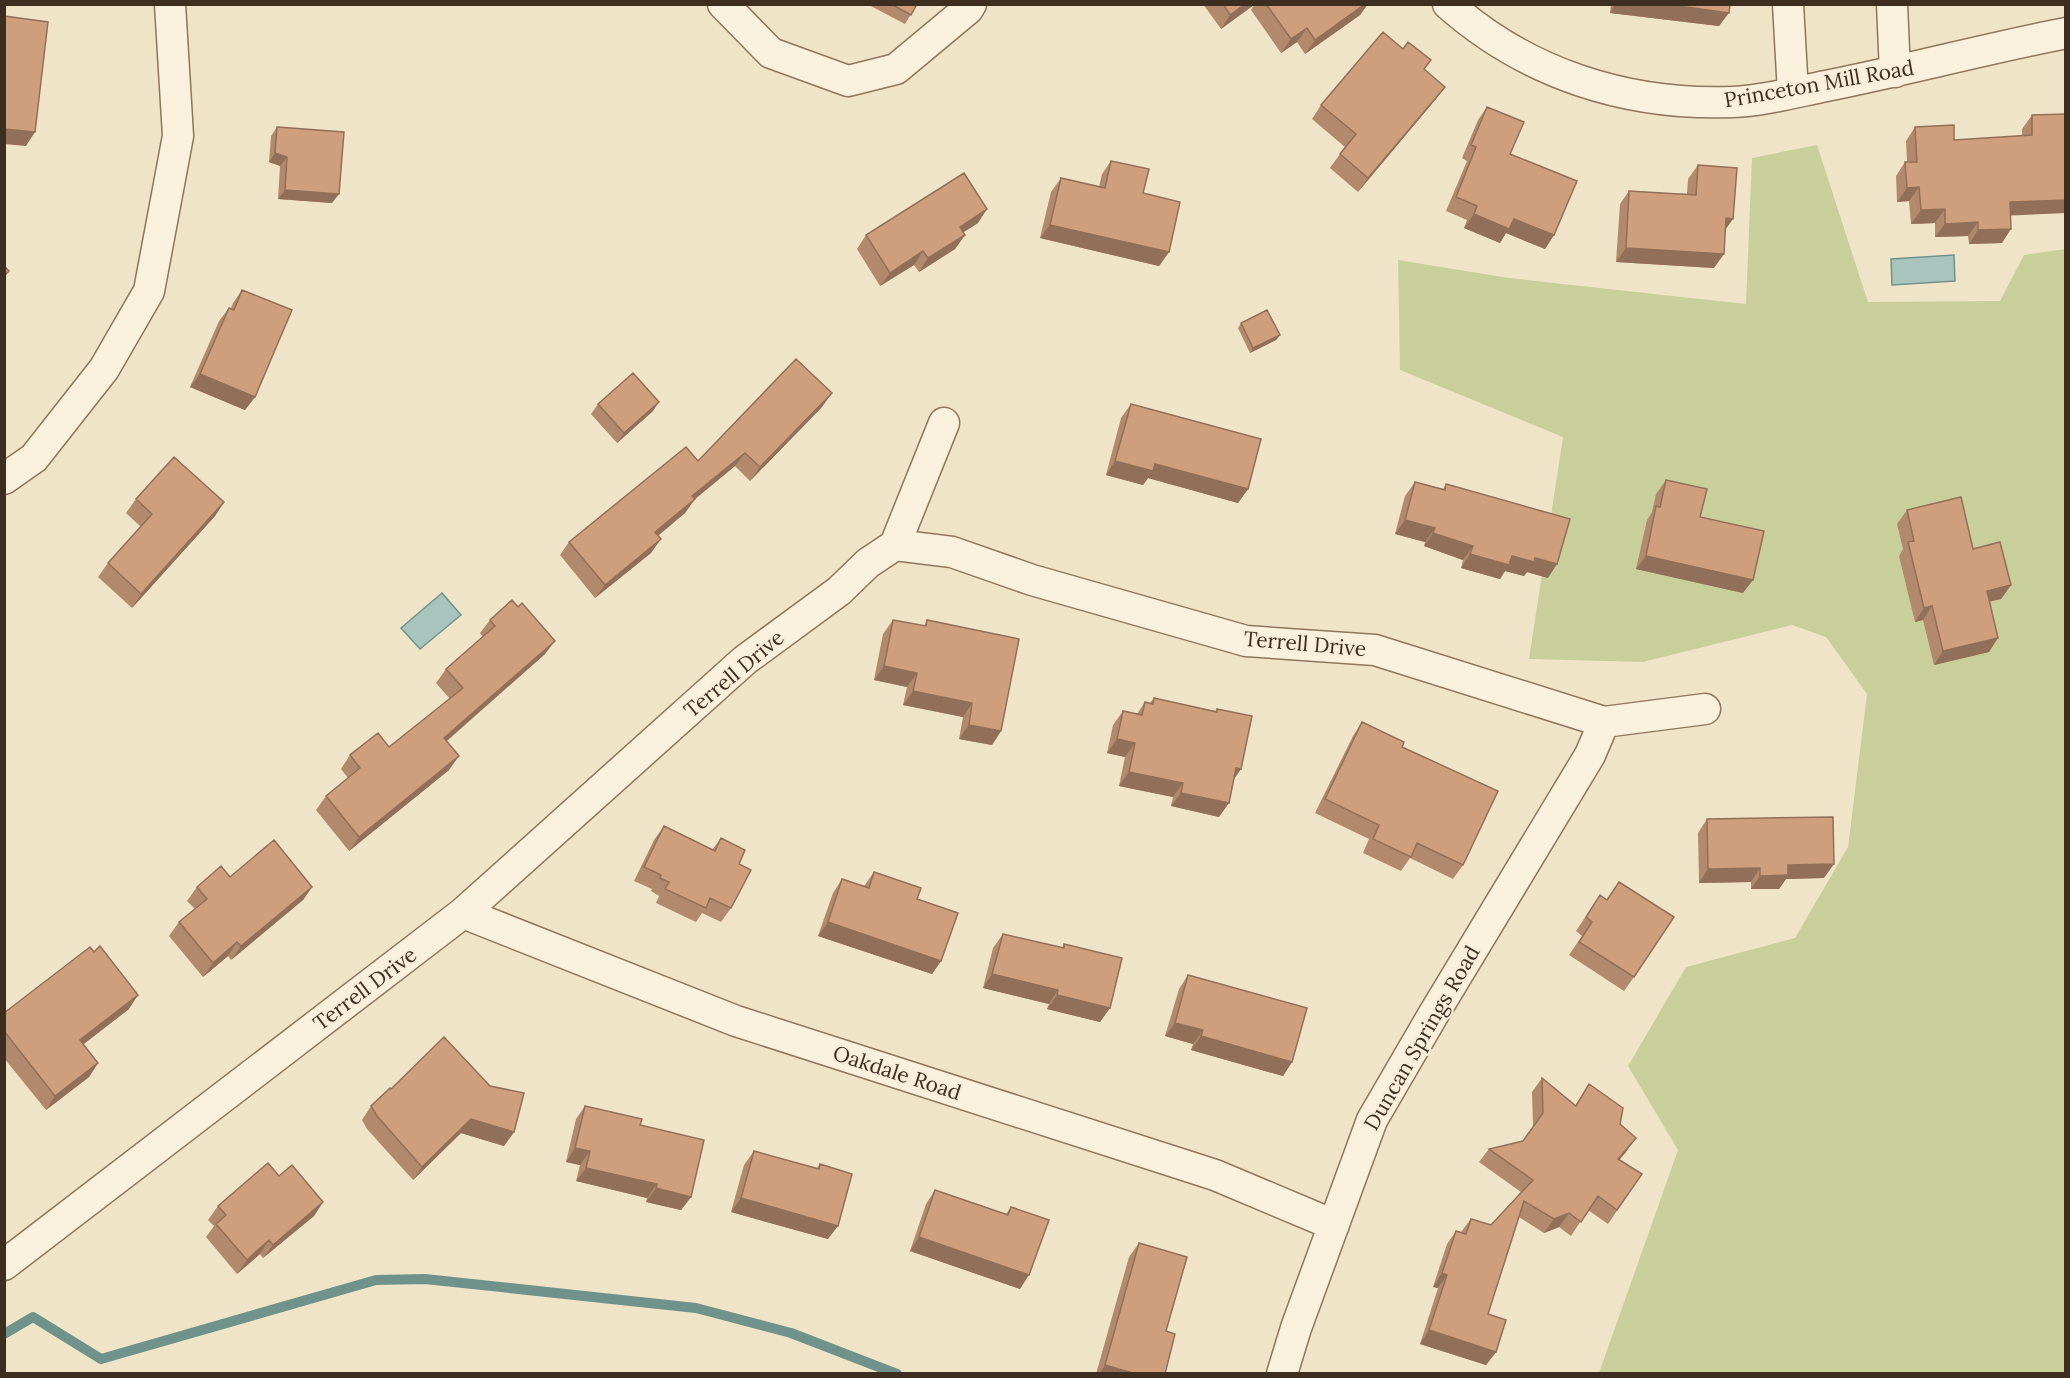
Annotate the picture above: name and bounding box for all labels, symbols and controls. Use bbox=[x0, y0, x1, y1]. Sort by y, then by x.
street label: Princeton Mill Road bbox=[1722, 54, 1916, 113]
street label: Terrell Drive bbox=[678, 624, 789, 723]
street label: Terrell Drive bbox=[1243, 625, 1367, 662]
street label: Terrell Drive bbox=[308, 941, 422, 1036]
street label: Duncan Springs Road bbox=[1358, 941, 1485, 1135]
street label: Oakdale Road bbox=[830, 1039, 965, 1106]

